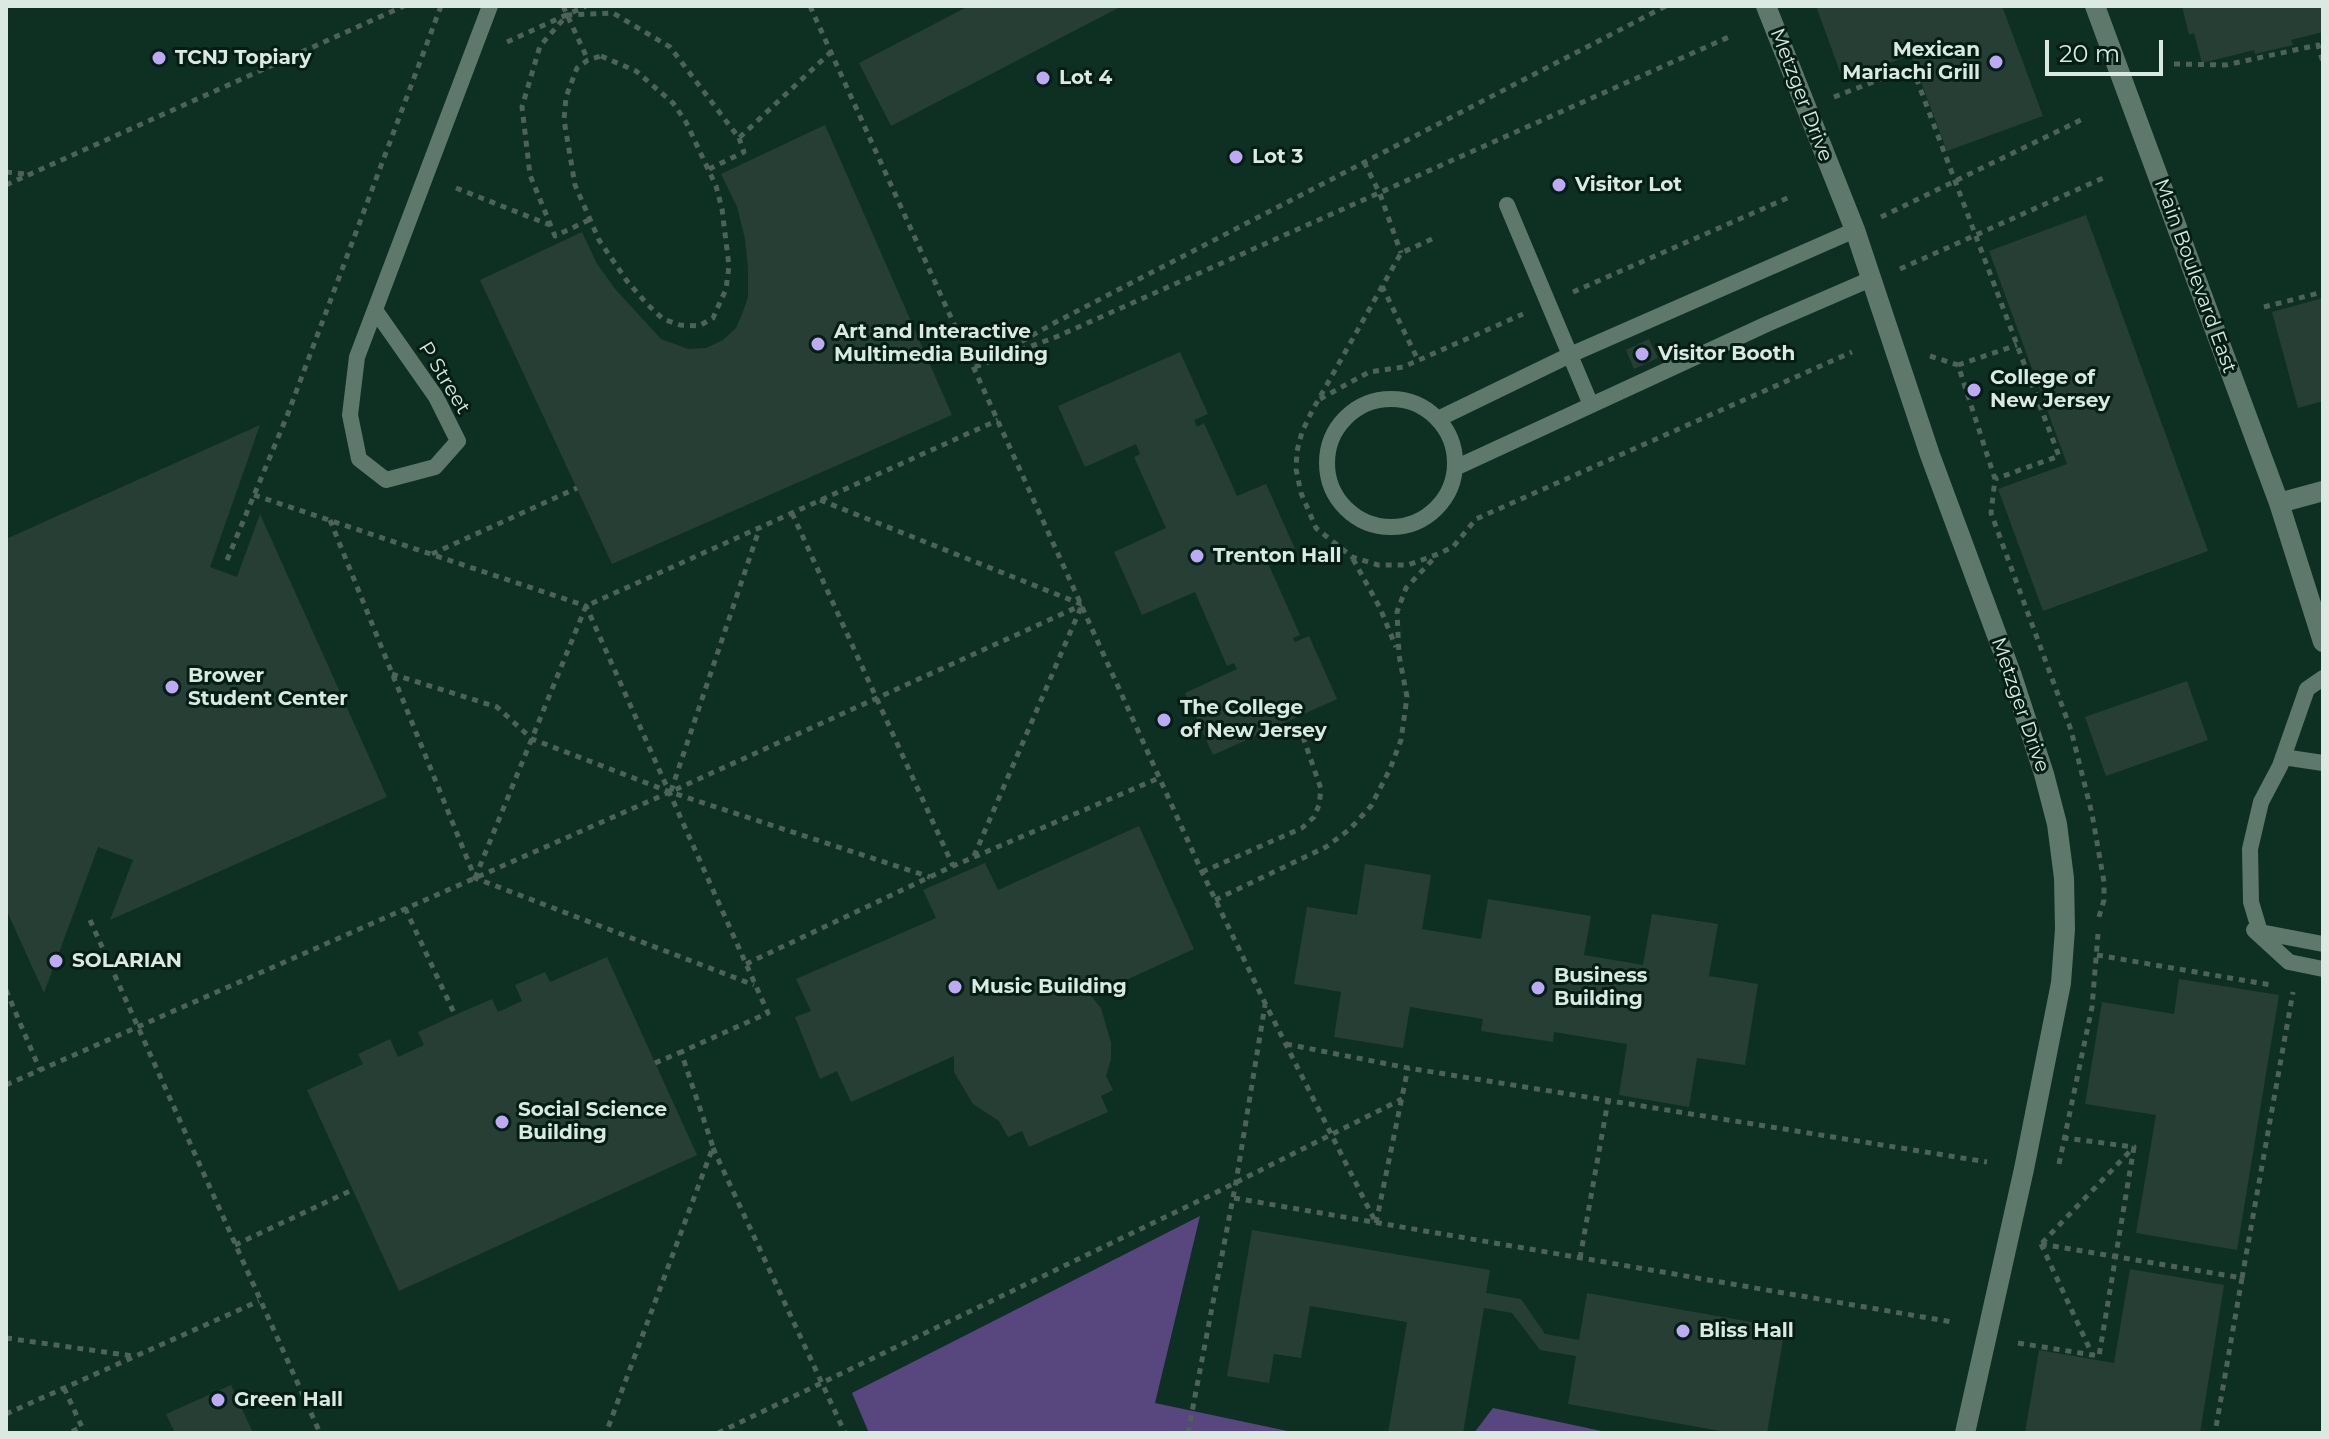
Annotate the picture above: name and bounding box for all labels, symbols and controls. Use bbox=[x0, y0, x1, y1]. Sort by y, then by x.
scale bar bbox=[2049, 24, 2167, 74]
street label: Metzger Drive bbox=[1765, 25, 1837, 165]
place label: Mexican Mariachi Grill bbox=[1842, 38, 1980, 85]
text: 20 m bbox=[2059, 39, 2120, 68]
place label: TCNJ Topiary bbox=[175, 46, 311, 70]
marker: TCNJ Topiary bbox=[150, 49, 168, 67]
marker: Mexican Mariachi Grill bbox=[1987, 53, 2005, 71]
place label: Lot 4 bbox=[1059, 66, 1112, 90]
marker: Lot 4 bbox=[1034, 69, 1052, 87]
place label: Lot 3 bbox=[1252, 145, 1303, 169]
marker: Lot 3 bbox=[1227, 148, 1245, 166]
place label: Visitor Lot bbox=[1575, 173, 1682, 197]
marker: Visitor Lot bbox=[1550, 176, 1568, 194]
street label: Main Boulevard East bbox=[2149, 176, 2241, 376]
place label: Art and Interactive Multimedia Building bbox=[834, 320, 1048, 367]
marker: Art and Interactive Multimedia Building bbox=[809, 335, 827, 353]
street label: P Street bbox=[413, 338, 475, 418]
place label: Visitor Booth bbox=[1658, 342, 1795, 366]
marker: Visitor Booth bbox=[1633, 345, 1651, 363]
place label: College of New Jersey bbox=[1990, 366, 2110, 413]
marker: College of New Jersey bbox=[1965, 381, 1983, 399]
place label: Trenton Hall bbox=[1213, 544, 1341, 568]
marker: Trenton Hall bbox=[1188, 547, 1206, 565]
street label: Metzger Drive bbox=[1986, 635, 2054, 775]
place label: Brower Student Center bbox=[188, 664, 348, 711]
marker: Brower Student Center bbox=[163, 678, 181, 696]
place label: The College of New Jersey bbox=[1180, 696, 1327, 743]
marker: The College of New Jersey bbox=[1155, 711, 1173, 729]
place label: SOLARIAN bbox=[72, 949, 182, 973]
marker: SOLARIAN bbox=[47, 952, 65, 970]
place label: Business Building bbox=[1554, 964, 1647, 1011]
place label: Music Building bbox=[971, 975, 1127, 999]
marker: Music Building bbox=[946, 978, 964, 996]
marker: Business Building bbox=[1529, 979, 1547, 997]
place label: Social Science Building bbox=[518, 1098, 667, 1145]
marker: Social Science Building bbox=[493, 1113, 511, 1131]
place label: Bliss Hall bbox=[1699, 1319, 1794, 1343]
marker: Bliss Hall bbox=[1674, 1322, 1692, 1340]
place label: Green Hall bbox=[234, 1388, 343, 1412]
marker: Green Hall bbox=[209, 1391, 227, 1409]

